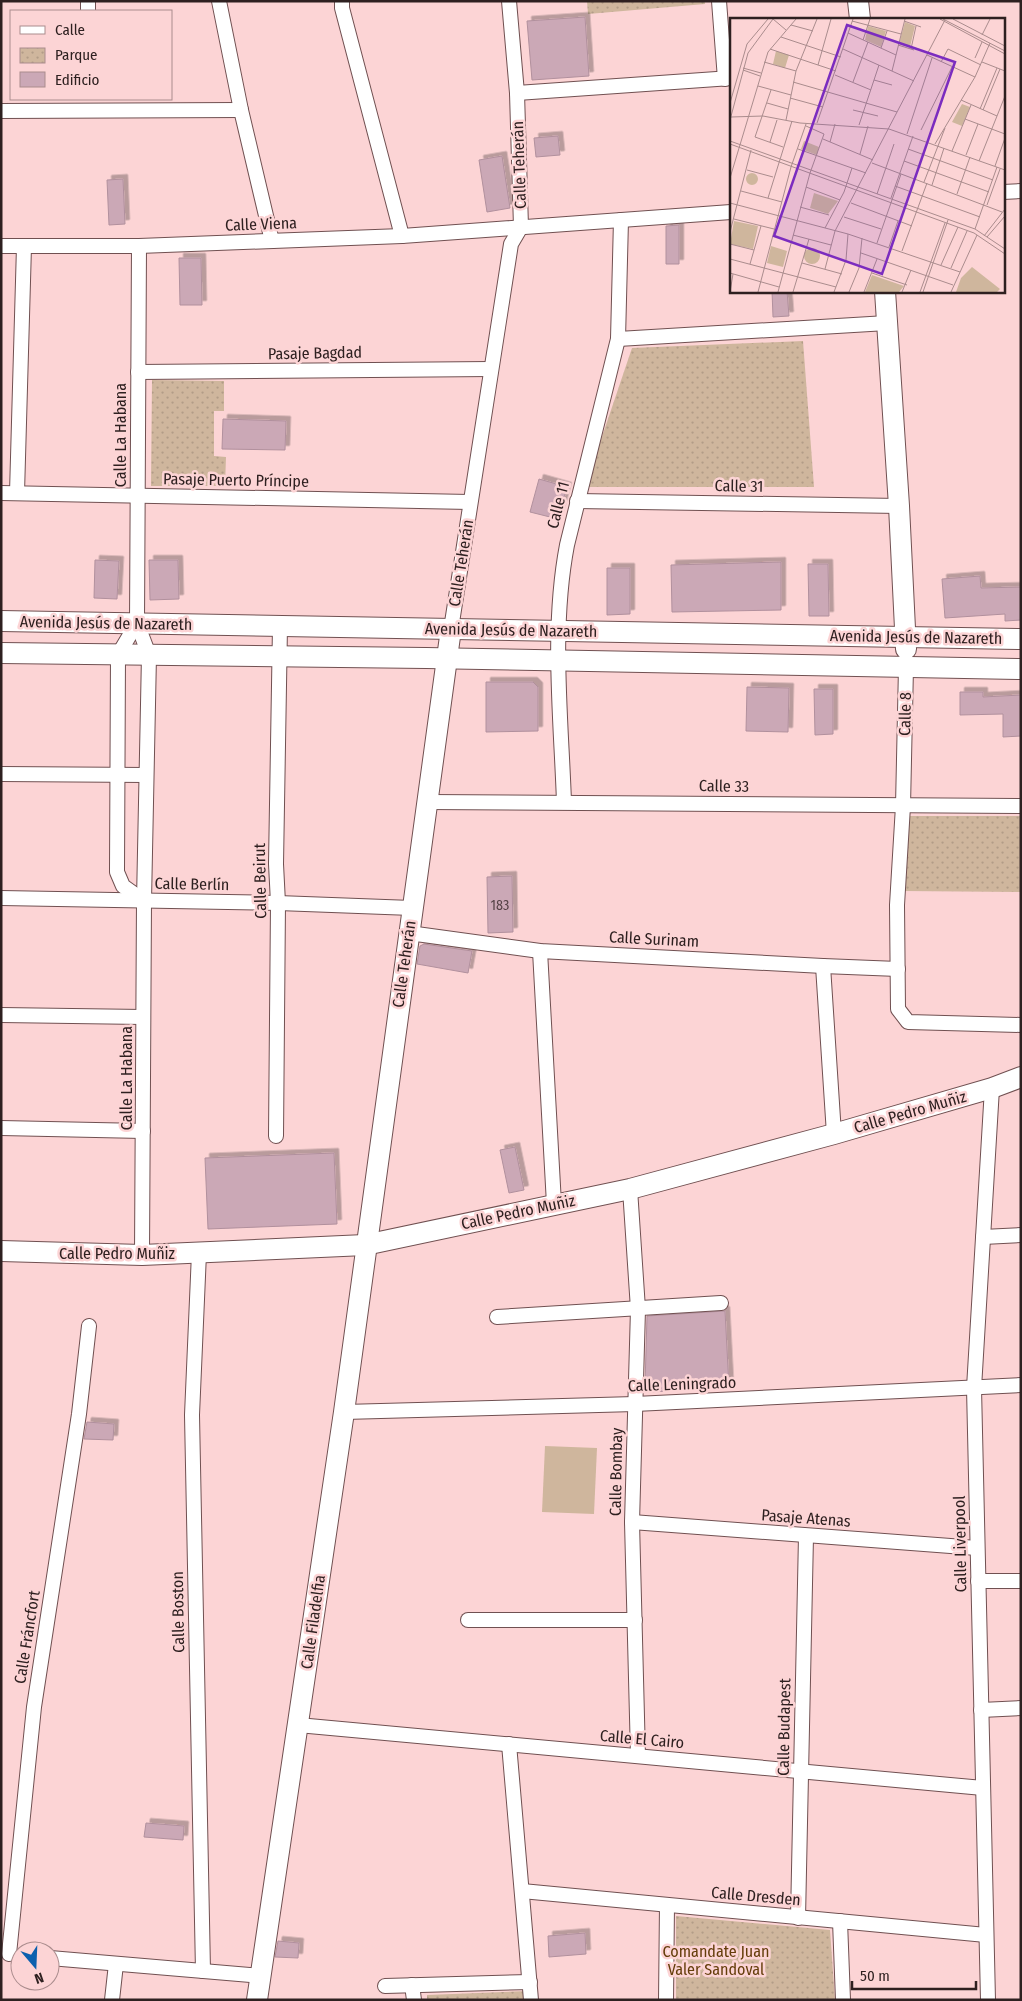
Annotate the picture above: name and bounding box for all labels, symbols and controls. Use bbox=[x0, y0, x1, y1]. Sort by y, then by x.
legend bbox=[10, 10, 172, 100]
inset map bbox=[730, 18, 1004, 292]
text: Calle bbox=[55, 21, 85, 39]
text: Parque bbox=[55, 46, 98, 64]
text: Edificio bbox=[55, 71, 100, 89]
street label: Calle Teherán bbox=[508, 121, 530, 209]
street label: Calle Viena bbox=[225, 213, 297, 235]
street label: Pasaje Bagdad bbox=[268, 343, 362, 363]
street label: Calle La Habana bbox=[111, 383, 130, 487]
street label: Pasaje Puerto Príncipe bbox=[163, 469, 309, 491]
street label: Calle 31 bbox=[714, 476, 764, 496]
street label: Calle 11 bbox=[543, 479, 573, 531]
street label: Calle Teherán bbox=[445, 518, 477, 608]
street label: Avenida Jesús de Nazareth bbox=[20, 612, 192, 634]
street label: Avenida Jesús de Nazareth bbox=[425, 619, 597, 641]
street label: Avenida Jesús de Nazareth bbox=[830, 626, 1002, 648]
street label: Calle 8 bbox=[895, 692, 915, 736]
street label: Calle 33 bbox=[699, 776, 749, 796]
street label: Calle Beirut bbox=[250, 842, 270, 919]
street label: Calle Berlín bbox=[155, 874, 229, 894]
house number: 183 bbox=[491, 897, 509, 914]
street label: Calle Teherán bbox=[388, 919, 420, 1009]
street label: Calle Surinam bbox=[608, 927, 700, 951]
street label: Calle La Habana bbox=[117, 1026, 136, 1130]
street label: Calle Pedro Muñiz bbox=[852, 1087, 968, 1137]
street label: Calle Pedro Muñiz bbox=[459, 1191, 577, 1233]
street label: Calle Pedro Muñiz bbox=[59, 1244, 175, 1263]
street label: Calle Leningrado bbox=[627, 1373, 737, 1395]
street label: Calle Bombay bbox=[606, 1427, 626, 1516]
street label: Calle Liverpool bbox=[950, 1495, 970, 1593]
street label: Pasaje Atenas bbox=[761, 1505, 852, 1531]
street label: Calle Boston bbox=[168, 1571, 188, 1653]
street label: Calle Filadelfia bbox=[297, 1573, 329, 1670]
street label: Calle Fráncfort bbox=[10, 1588, 44, 1685]
street label: Calle Budapest bbox=[774, 1677, 794, 1776]
street label: Calle El Cairo bbox=[599, 1726, 685, 1752]
street label: Calle Dresden bbox=[710, 1883, 802, 1909]
north arrow bbox=[10, 1941, 60, 1991]
park label: Comandate Juan Valer Sandoval bbox=[663, 1942, 769, 1979]
scale bar bbox=[852, 1958, 976, 1990]
text: 50 m bbox=[860, 1967, 890, 1985]
text: N bbox=[32, 1968, 46, 1987]

